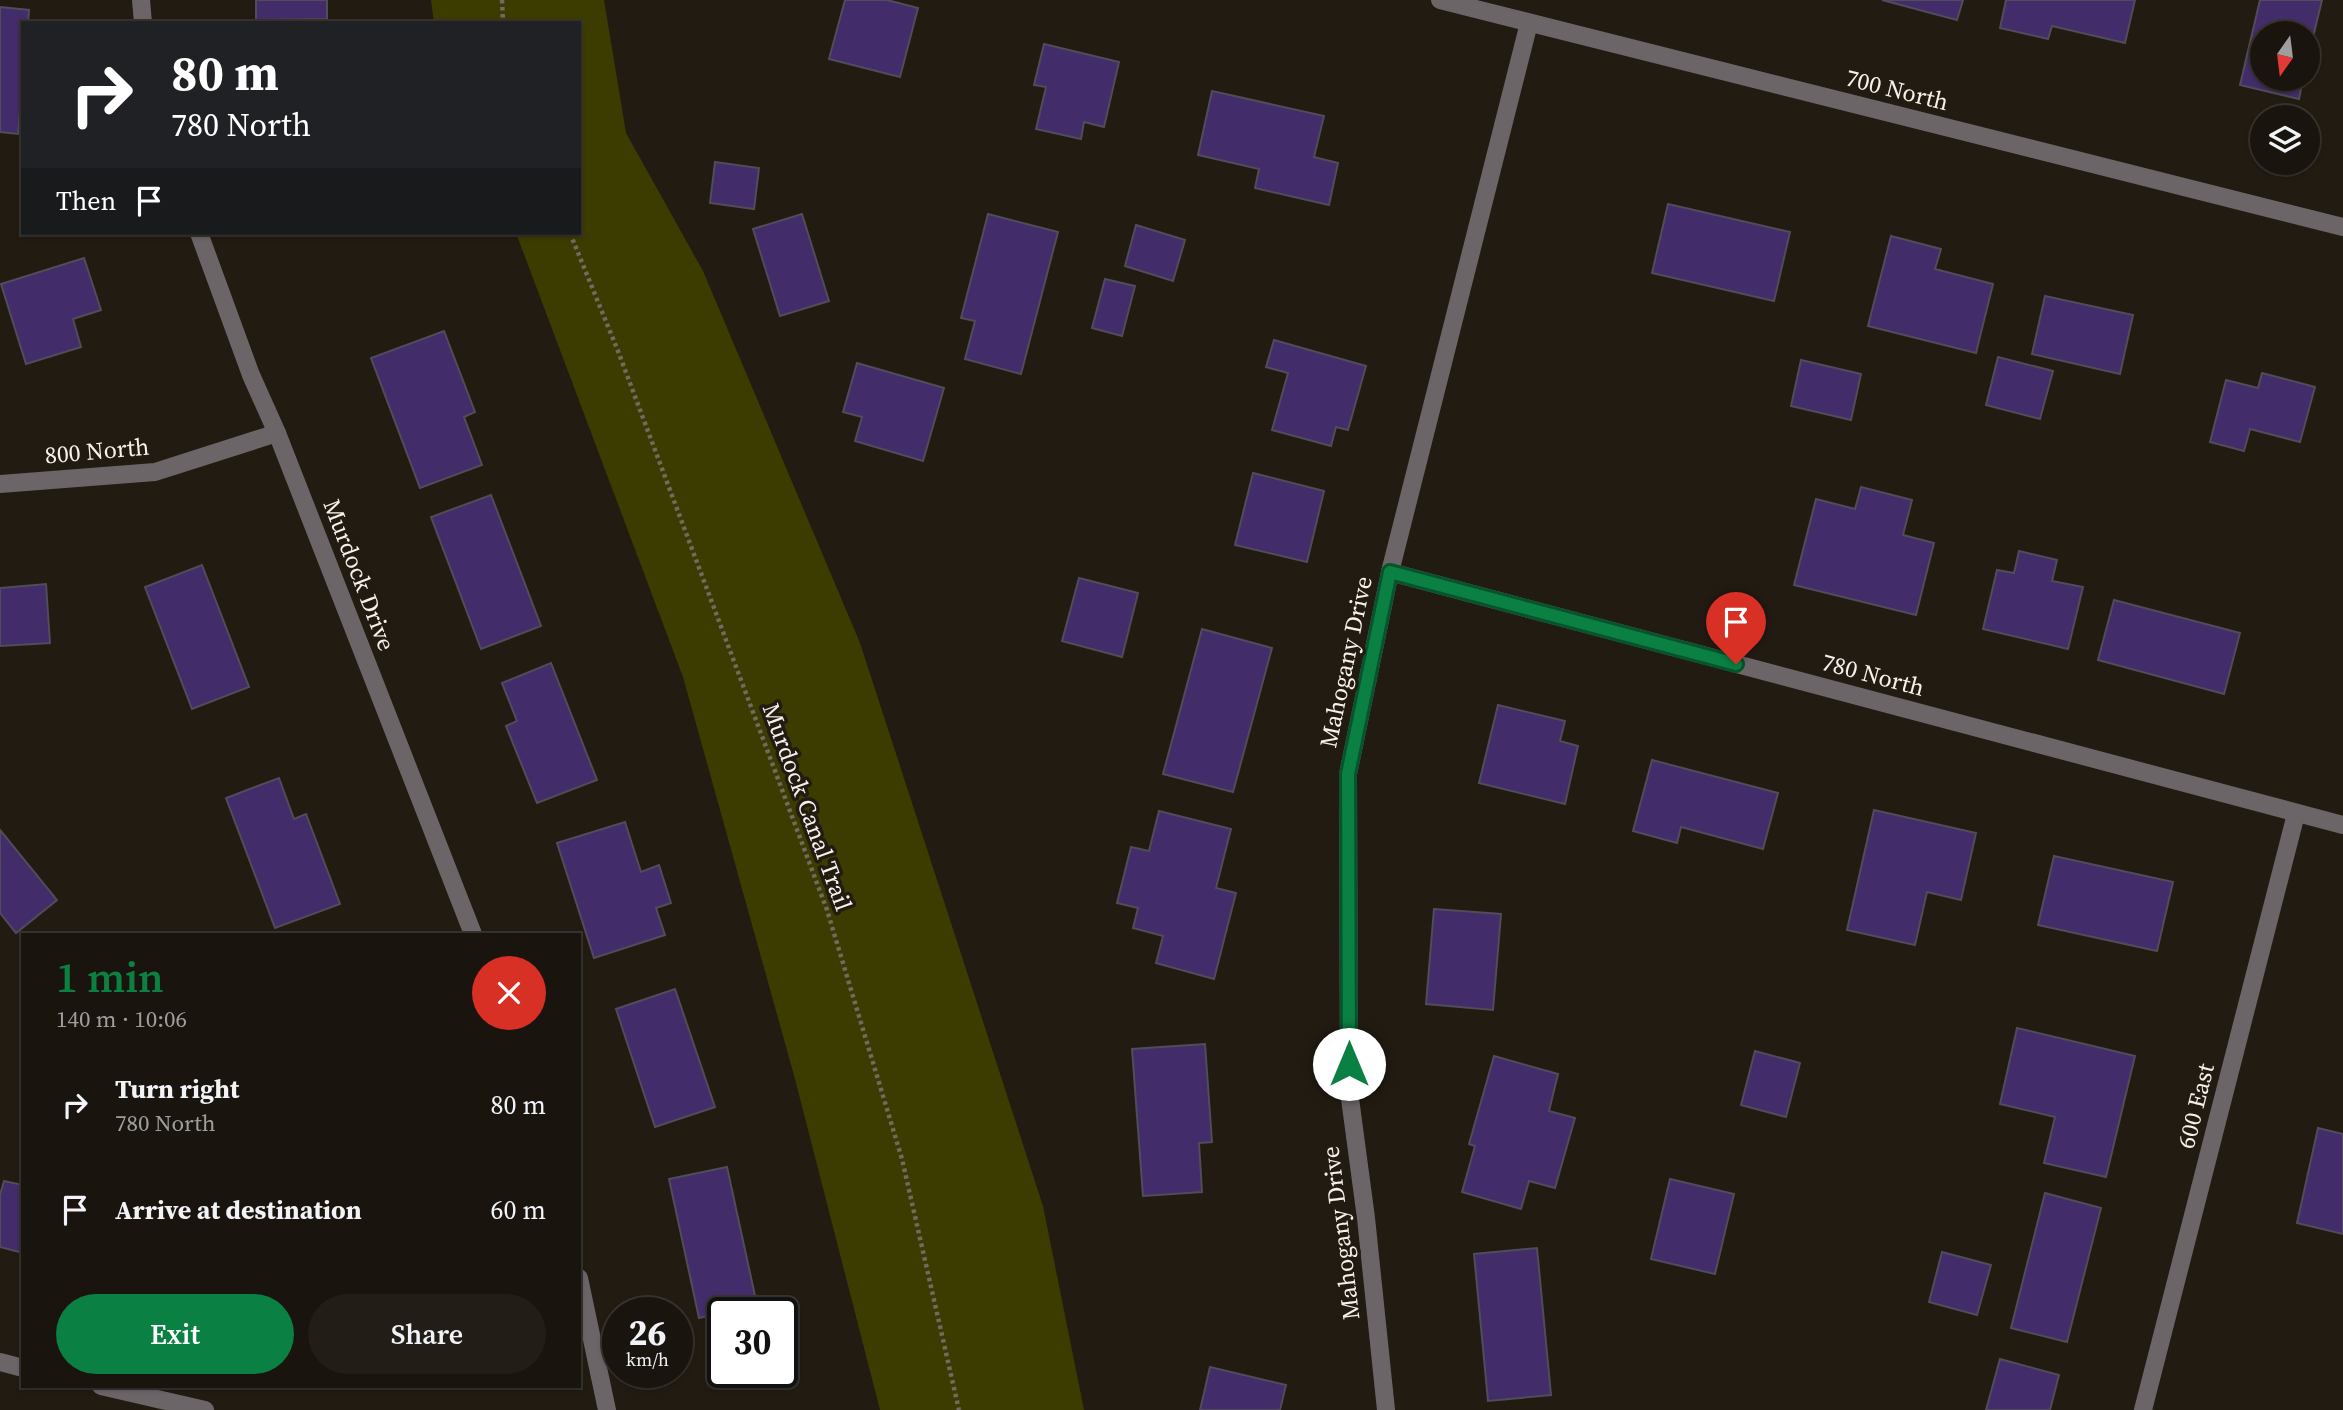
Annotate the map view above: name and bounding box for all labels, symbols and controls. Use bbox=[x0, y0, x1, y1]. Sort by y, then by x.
north arrow bbox=[2250, 21, 2320, 91]
map controls bbox=[2250, 21, 2320, 175]
text: 80 m bbox=[171, 39, 279, 106]
icon: right bbox=[56, 49, 147, 140]
street label: 700 North bbox=[1842, 61, 1952, 118]
text: 780 North bbox=[171, 103, 311, 147]
button: layers bbox=[2250, 105, 2320, 175]
icon: arrive bbox=[130, 182, 168, 220]
text: Then bbox=[56, 183, 116, 219]
street label: 800 North bbox=[43, 429, 151, 472]
street label: Murdock Drive bbox=[315, 494, 404, 655]
street label: Mahogany Drive bbox=[1311, 573, 1380, 751]
pin bbox=[1706, 592, 1766, 664]
icon: arrive bbox=[1717, 603, 1755, 641]
street label: 780 North bbox=[1818, 645, 1928, 704]
street label: Murdock Canal Trail bbox=[755, 699, 860, 915]
text: 1 min bbox=[56, 948, 164, 1006]
button: close bbox=[472, 956, 546, 1030]
text: 140 m · 10:06 bbox=[56, 1003, 187, 1035]
position arrow bbox=[1312, 1027, 1386, 1101]
street label: 600 East bbox=[2169, 1060, 2222, 1152]
text: Turn right bbox=[115, 1071, 239, 1107]
icon: right bbox=[56, 1086, 94, 1124]
text: 80 m bbox=[491, 1087, 546, 1123]
text: 780 North bbox=[115, 1107, 216, 1139]
street label: Mahogany Drive bbox=[1313, 1144, 1368, 1322]
icon: arrive bbox=[56, 1191, 94, 1229]
text: Arrive at destination bbox=[115, 1192, 362, 1228]
text: 60 m bbox=[491, 1192, 546, 1228]
button: Exit bbox=[56, 1294, 294, 1374]
button: Share bbox=[308, 1294, 546, 1374]
speed limit sign: 30 bbox=[707, 1297, 798, 1388]
text: 26 bbox=[629, 1309, 666, 1357]
text: km/h bbox=[626, 1347, 669, 1372]

